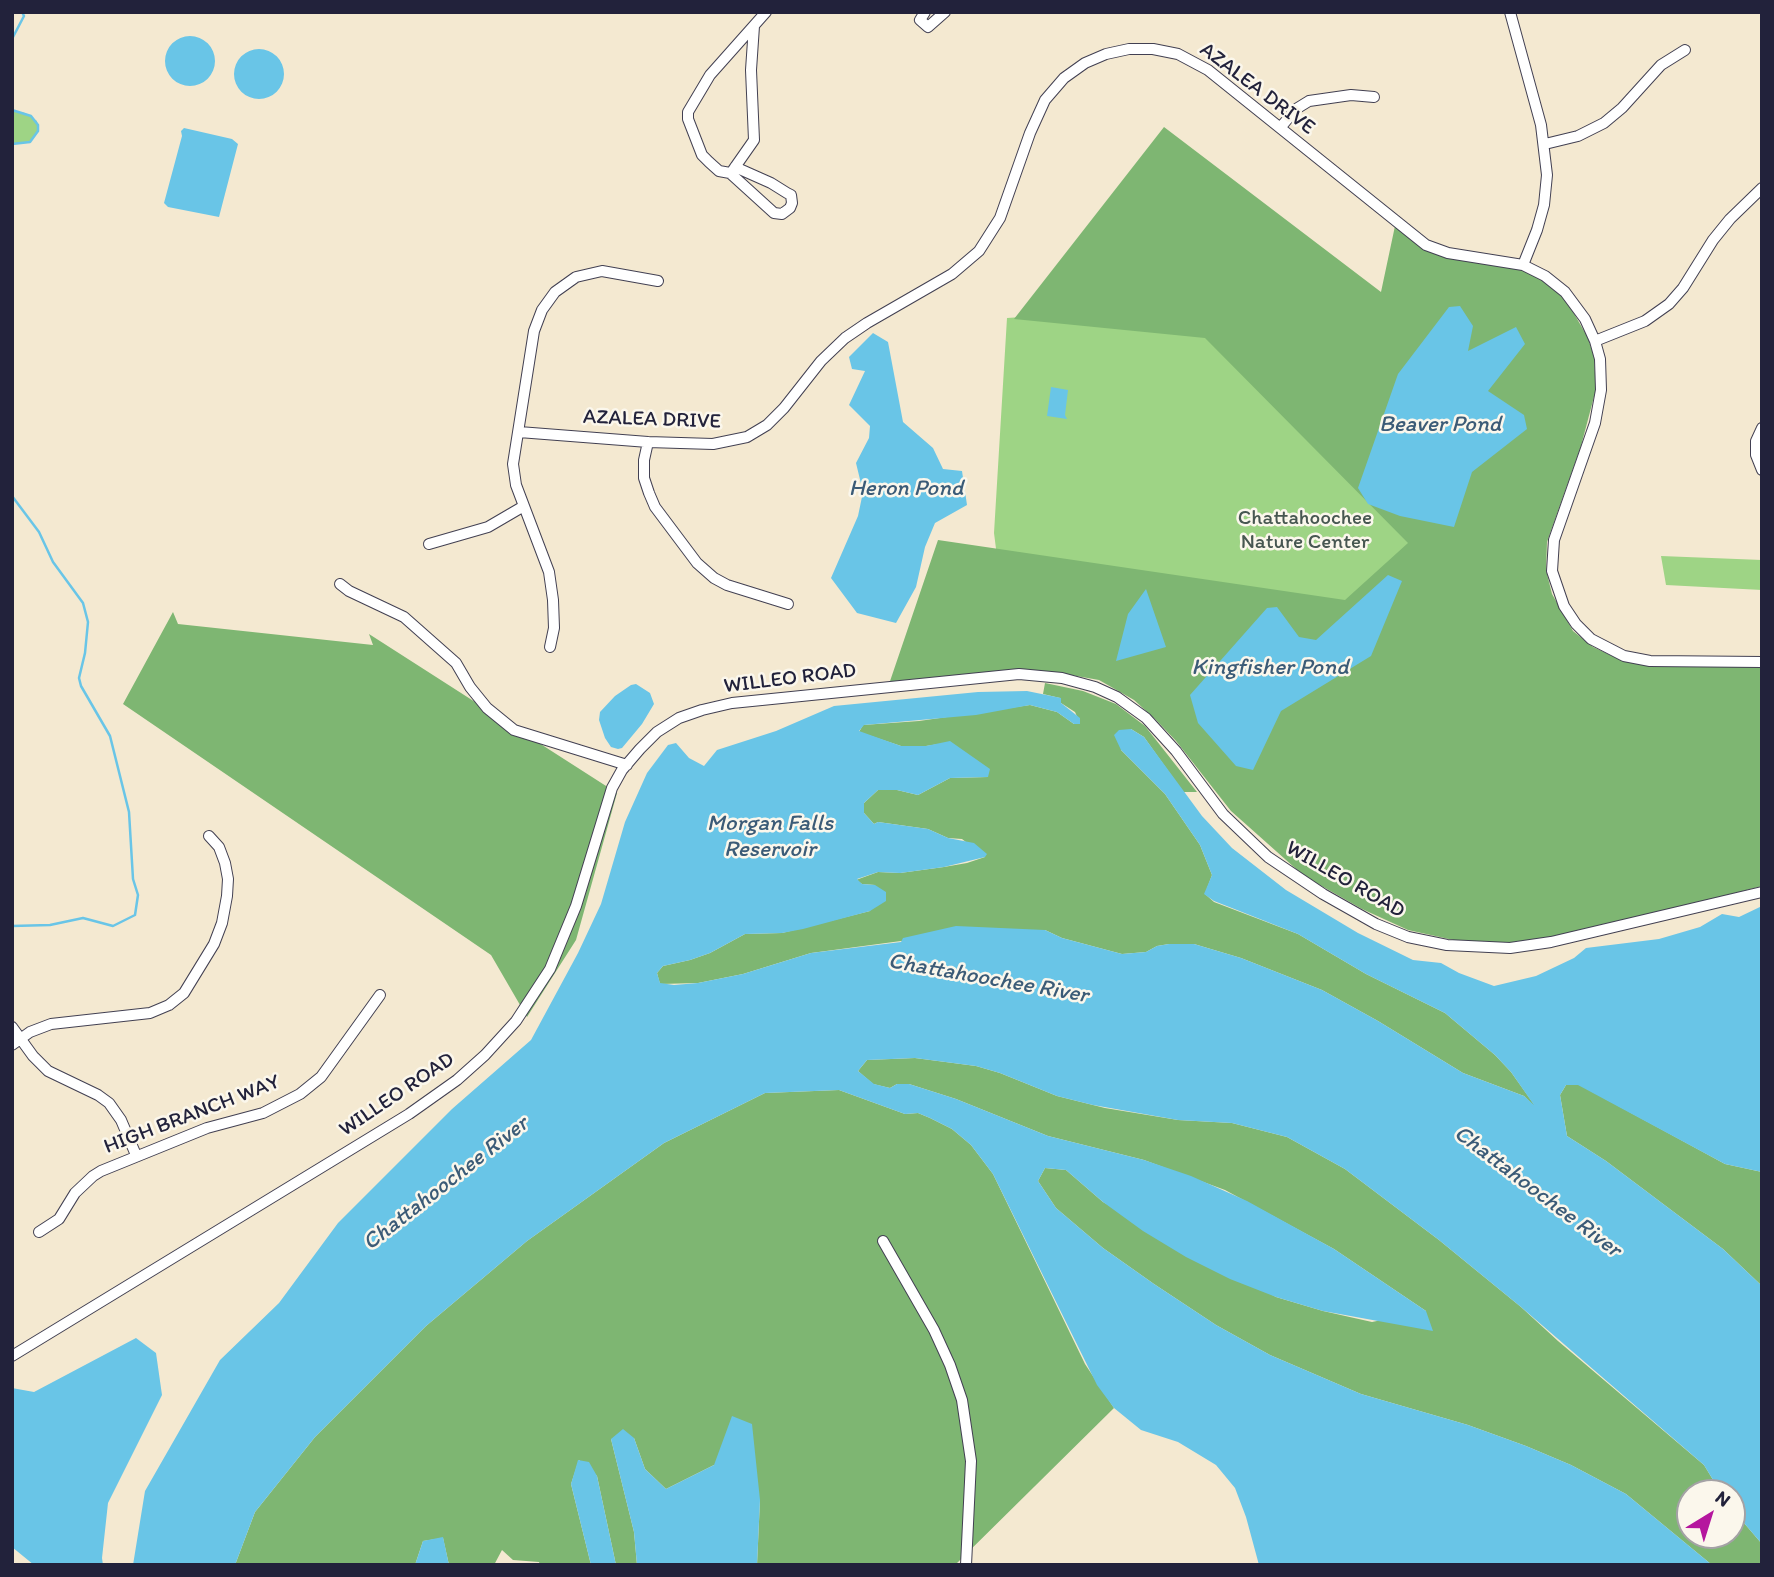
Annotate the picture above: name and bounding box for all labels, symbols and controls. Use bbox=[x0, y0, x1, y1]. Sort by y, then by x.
street label: AZALEA DRIVE bbox=[1194, 37, 1320, 141]
street label: AZALEA DRIVE bbox=[583, 405, 721, 435]
water label: Beaver Pond bbox=[1379, 411, 1501, 439]
water label: Heron Pond bbox=[849, 475, 963, 503]
park label: Chattahoochee Nature Center bbox=[1238, 506, 1372, 556]
water label: Kingfisher Pond bbox=[1192, 654, 1348, 682]
street label: WILLEO ROAD bbox=[722, 658, 858, 700]
water label: Morgan Falls Reservoir bbox=[707, 810, 833, 864]
street label: WILLEO ROAD bbox=[1281, 836, 1409, 924]
water label: Chattahoochee River bbox=[886, 948, 1090, 1010]
street label: WILLEO ROAD bbox=[335, 1047, 459, 1143]
street label: HIGH BRANCH WAY bbox=[101, 1070, 283, 1160]
water label: Chattahoochee River bbox=[358, 1111, 534, 1257]
water label: Chattahoochee River bbox=[1448, 1120, 1626, 1264]
north arrow bbox=[1676, 1479, 1746, 1549]
text: N bbox=[1711, 1486, 1735, 1512]

